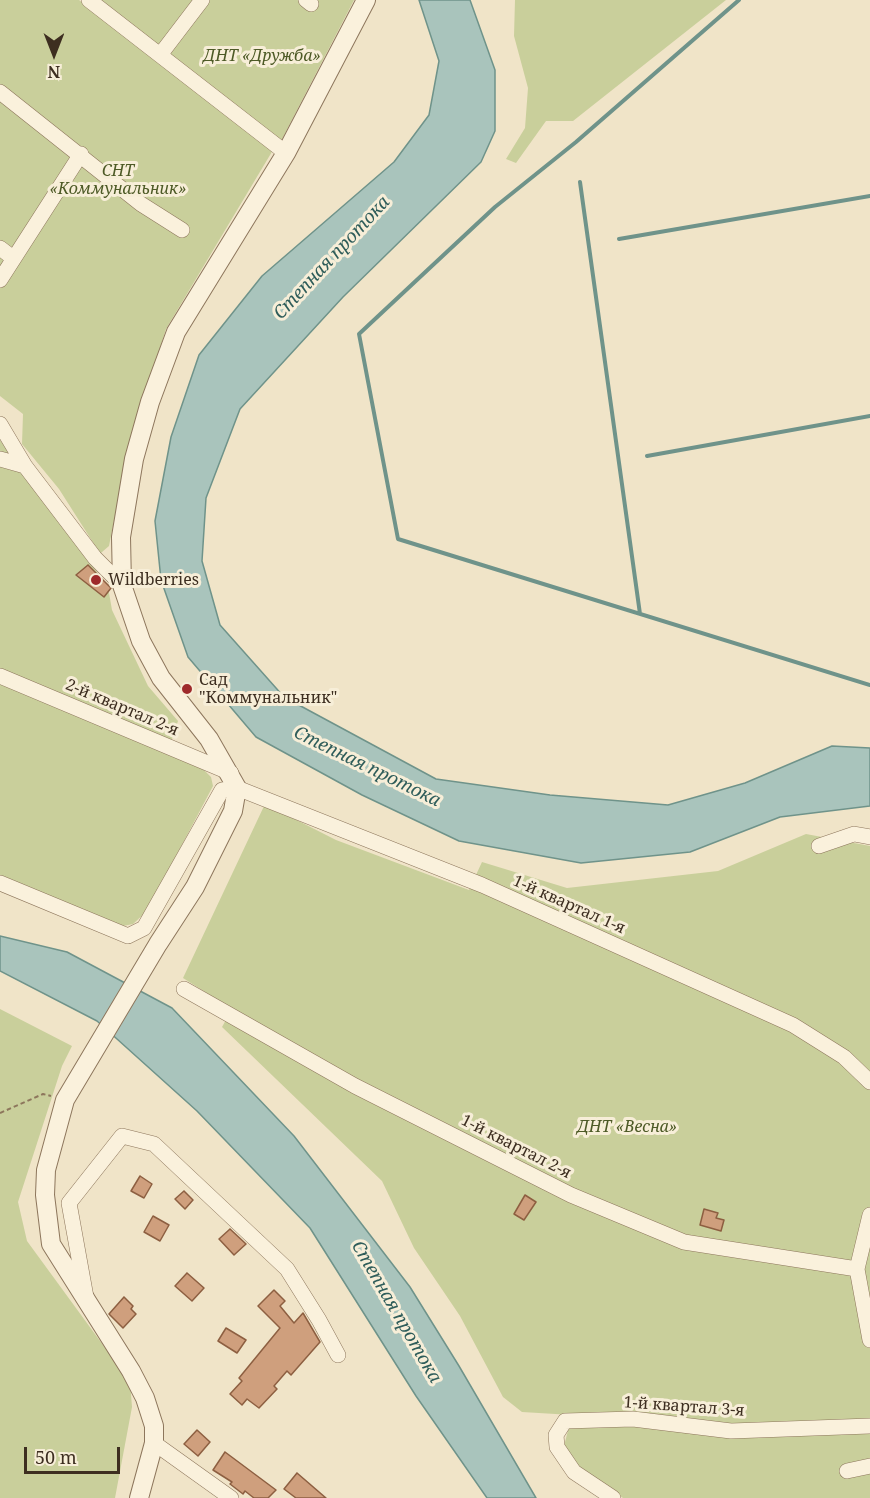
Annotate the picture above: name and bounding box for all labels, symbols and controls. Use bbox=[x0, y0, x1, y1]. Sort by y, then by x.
north arrow bbox=[24, 24, 84, 84]
park label: ДНТ «Дружба» bbox=[203, 46, 321, 66]
text: N bbox=[48, 61, 60, 83]
park label: СНТ «Коммунальник» bbox=[50, 161, 186, 199]
water label: Степная протока bbox=[269, 192, 395, 324]
place label: Wildberries bbox=[108, 570, 199, 590]
marker: Wildberries bbox=[89, 573, 103, 587]
place label: Сад "Коммунальник" bbox=[199, 670, 337, 708]
street label: 2-й квартал 2-я bbox=[63, 676, 181, 740]
marker: Сад "Коммунальник" bbox=[180, 682, 194, 696]
water label: Степная протока bbox=[290, 722, 444, 812]
street label: 1-й квартал 1-я bbox=[510, 872, 628, 938]
street label: 1-й квартал 2-я bbox=[458, 1111, 574, 1183]
park label: ДНТ «Весна» bbox=[577, 1117, 677, 1137]
water label: Степная протока bbox=[346, 1237, 446, 1387]
street label: 1-й квартал 3-я bbox=[623, 1393, 745, 1421]
scale bar bbox=[27, 1435, 123, 1473]
text: 50 m bbox=[35, 1445, 77, 1469]

